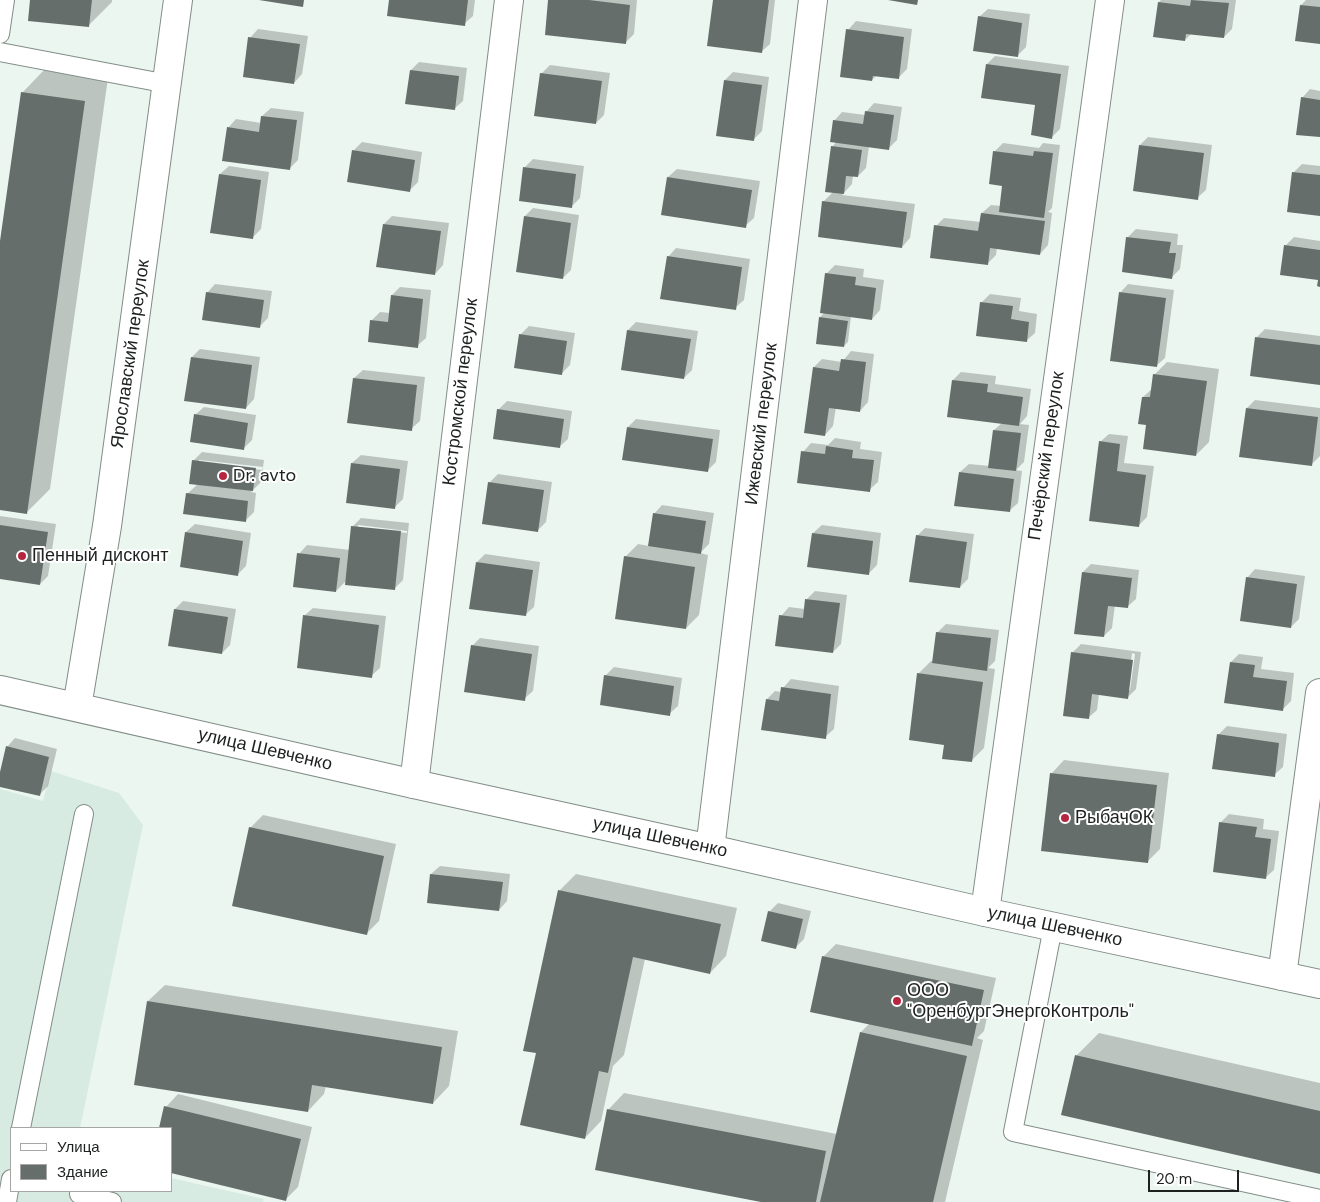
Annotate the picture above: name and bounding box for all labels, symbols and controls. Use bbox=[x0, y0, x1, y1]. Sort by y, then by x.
street label: Ярославский переулок bbox=[107, 258, 155, 450]
street label: Костромской переулок bbox=[439, 297, 483, 487]
street label: Ижевский переулок bbox=[741, 342, 783, 506]
street label: Печёрский переулок bbox=[1024, 370, 1070, 542]
place label: Dr. avto bbox=[233, 465, 296, 487]
marker: Dr. avto bbox=[217, 470, 229, 482]
place label: Пенный дисконт bbox=[32, 545, 168, 567]
marker: Пенный дисконт bbox=[16, 550, 28, 562]
street label: улица Шевченко bbox=[196, 724, 334, 776]
place label: РыбачОК bbox=[1075, 807, 1153, 829]
marker: РыбачОК bbox=[1059, 812, 1071, 824]
street label: улица Шевченко bbox=[591, 813, 729, 863]
street label: улица Шевченко bbox=[986, 902, 1124, 952]
place label: ООО "ОренбургЭнергоКонтроль" bbox=[907, 980, 1134, 1022]
marker: ООО "ОренбургЭнергоКонтроль" bbox=[891, 995, 903, 1007]
legend bbox=[10, 1127, 172, 1192]
text: Улица bbox=[57, 1137, 100, 1157]
scale bar bbox=[1150, 1160, 1241, 1192]
text: Здание bbox=[57, 1162, 108, 1182]
text: 20 m bbox=[1156, 1169, 1192, 1189]

